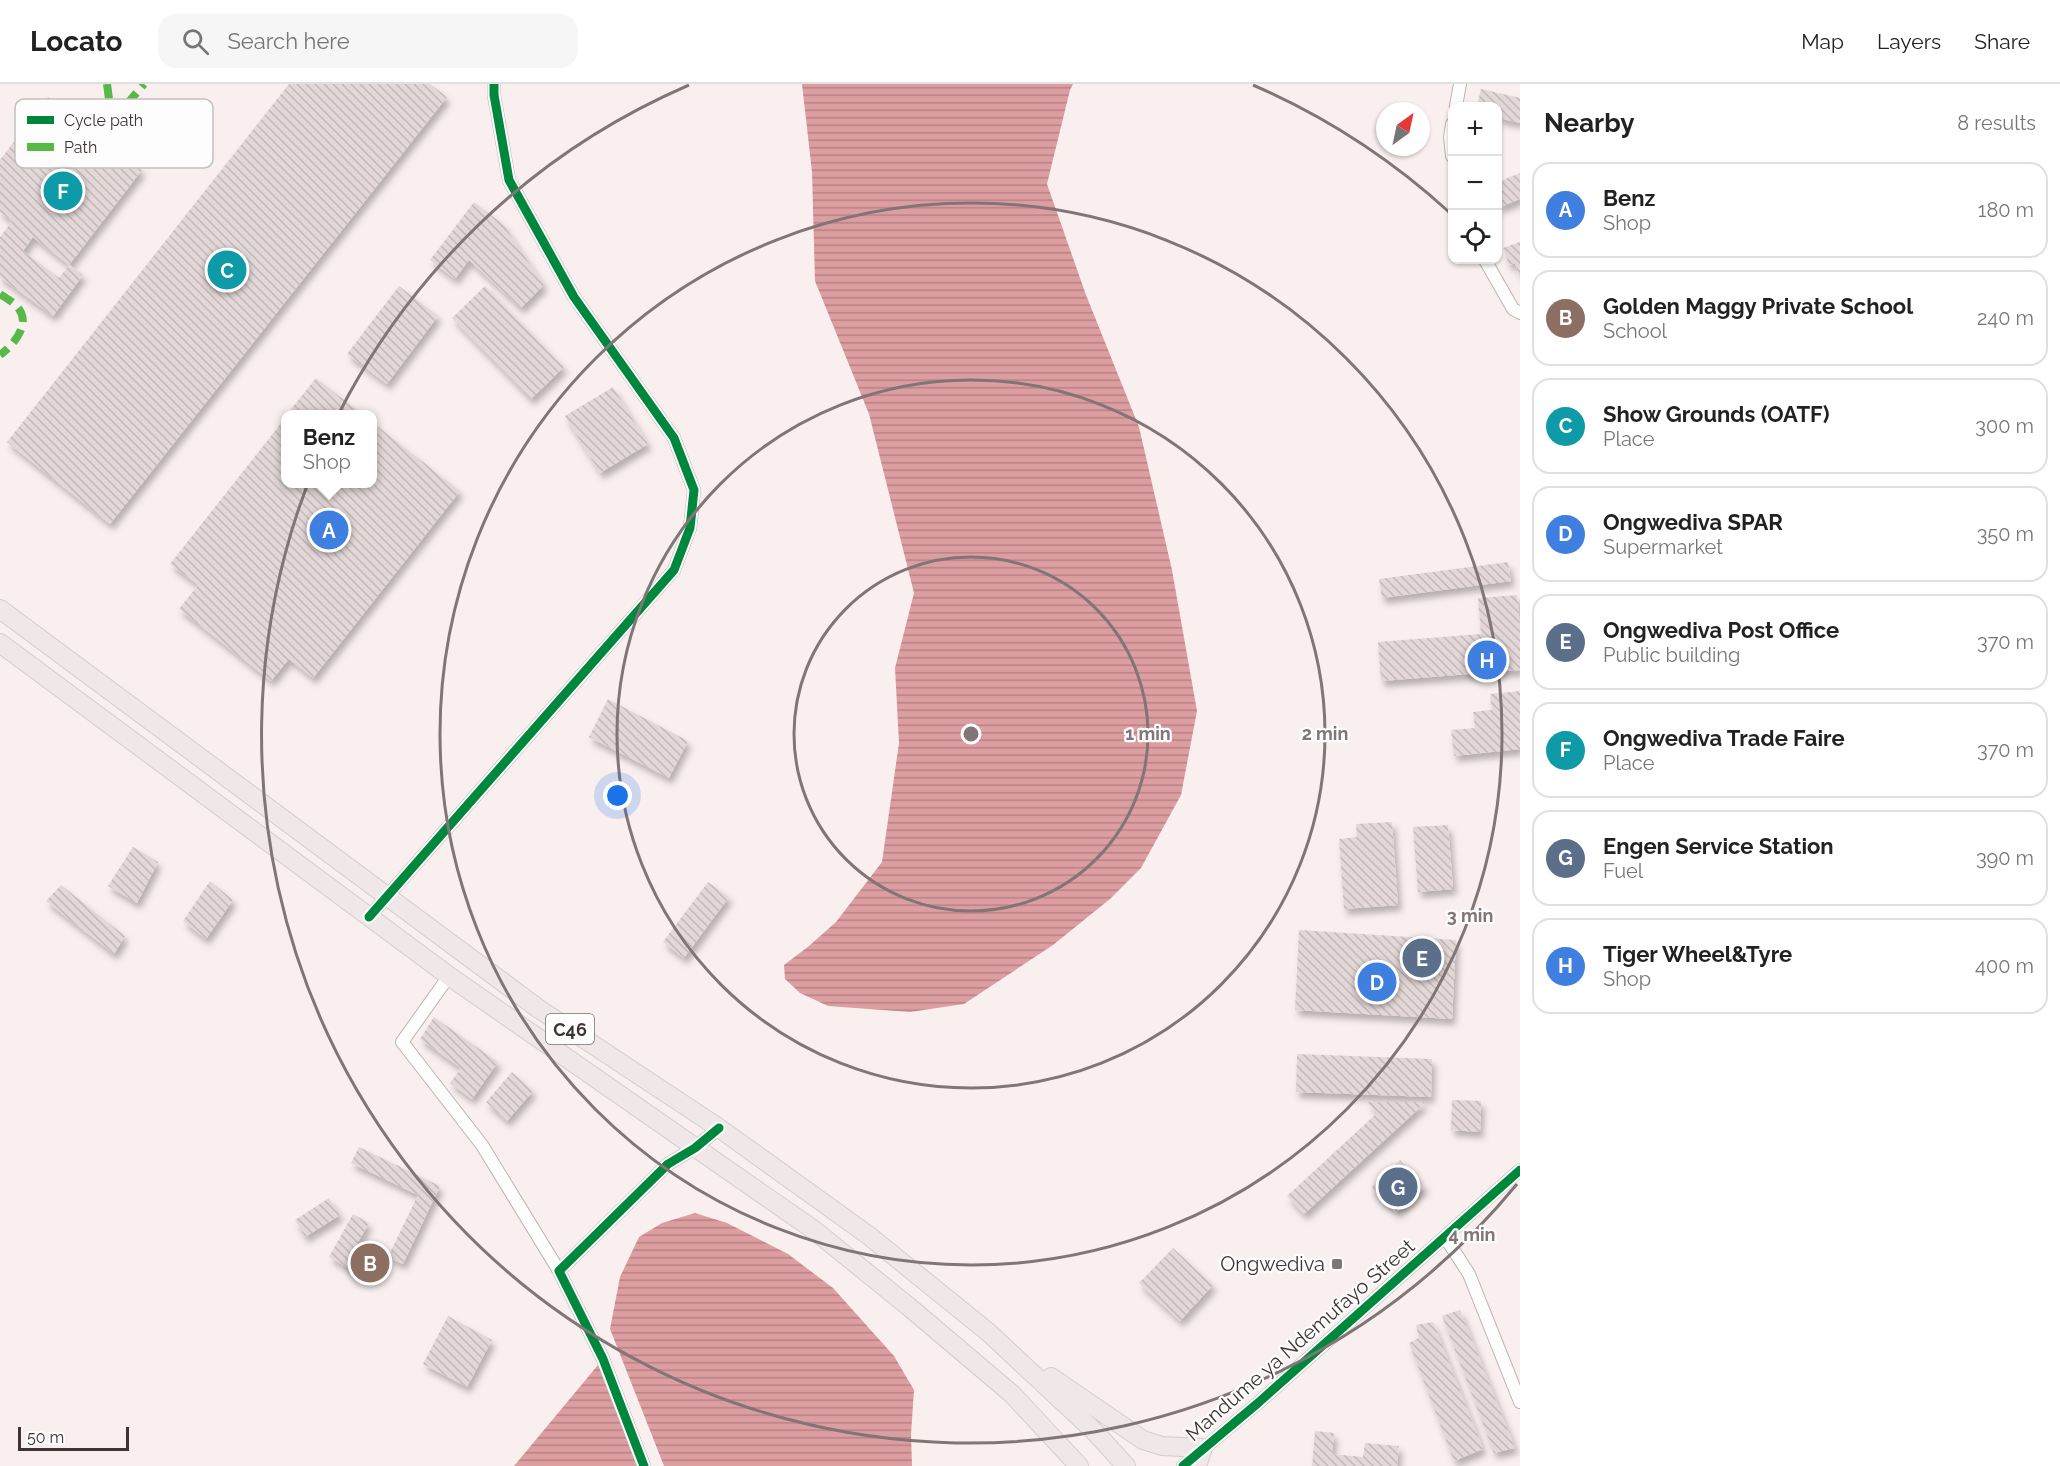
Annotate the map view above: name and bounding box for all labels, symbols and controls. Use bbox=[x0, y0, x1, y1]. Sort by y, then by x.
search box bbox=[158, 14, 578, 68]
text: Locato bbox=[30, 25, 122, 58]
icon: search bbox=[179, 25, 212, 58]
text: Search here bbox=[227, 28, 350, 54]
text: Map bbox=[1801, 29, 1844, 54]
text: Layers bbox=[1877, 29, 1941, 54]
text: Share bbox=[1974, 29, 2030, 54]
legend bbox=[15, 99, 213, 168]
north arrow bbox=[1376, 102, 1430, 156]
map controls bbox=[1448, 102, 1502, 264]
button: + bbox=[1448, 102, 1502, 156]
text: Nearby bbox=[1544, 108, 1634, 138]
text: Cycle path bbox=[64, 111, 143, 130]
text: 8 results bbox=[1957, 111, 2036, 135]
text: Path bbox=[64, 138, 97, 157]
button: − bbox=[1448, 156, 1502, 210]
pin: F bbox=[44, 168, 82, 214]
text: Benz bbox=[1603, 185, 1655, 211]
text: A bbox=[1559, 198, 1572, 222]
text: 180 m bbox=[1978, 198, 2034, 222]
button: locate bbox=[1448, 210, 1502, 264]
text: Shop bbox=[1603, 211, 1651, 235]
pin: C bbox=[208, 248, 246, 292]
text: Golden Maggy Private School bbox=[1603, 293, 1913, 319]
text: B bbox=[1559, 306, 1572, 330]
text: 240 m bbox=[1977, 306, 2034, 330]
text: School bbox=[1603, 319, 1667, 343]
text: Show Grounds (OATF) bbox=[1603, 401, 1830, 427]
popup bbox=[281, 410, 377, 488]
text: C bbox=[1559, 414, 1572, 438]
text: 300 m bbox=[1975, 414, 2034, 438]
text: Benz bbox=[303, 424, 355, 450]
text: Place bbox=[1603, 427, 1654, 451]
text: Shop bbox=[303, 450, 351, 474]
pin: A bbox=[310, 508, 348, 552]
text: Ongwediva SPAR bbox=[1603, 509, 1783, 535]
text: D bbox=[1558, 522, 1573, 546]
text: 350 m bbox=[1977, 522, 2034, 546]
text: Supermarket bbox=[1603, 535, 1723, 559]
text: Ongwediva Post Office bbox=[1603, 617, 1839, 643]
text: E bbox=[1559, 630, 1572, 654]
text: 370 m bbox=[1977, 630, 2034, 654]
pin: H bbox=[1468, 638, 1506, 682]
text: Public building bbox=[1603, 643, 1740, 667]
text: 1 min bbox=[1125, 723, 1171, 744]
text: 2 min bbox=[1302, 723, 1348, 744]
centre of rings bbox=[961, 724, 981, 744]
text: Ongwediva Trade Faire bbox=[1603, 725, 1845, 751]
text: F bbox=[1560, 738, 1571, 762]
text: 370 m bbox=[1977, 738, 2034, 762]
text: Place bbox=[1603, 751, 1654, 775]
your location bbox=[603, 781, 632, 810]
text: Engen Service Station bbox=[1603, 833, 1834, 859]
text: G bbox=[1558, 846, 1573, 870]
text: 390 m bbox=[1976, 846, 2034, 870]
text: Fuel bbox=[1603, 859, 1643, 883]
text: 3 min bbox=[1447, 905, 1493, 926]
pin: E bbox=[1402, 936, 1442, 980]
text: Tiger Wheel&Tyre bbox=[1603, 941, 1792, 967]
text: H bbox=[1558, 954, 1573, 978]
text: 400 m bbox=[1975, 954, 2034, 978]
pin: D bbox=[1358, 960, 1396, 1004]
text: Shop bbox=[1603, 967, 1651, 991]
road number: C46 bbox=[546, 1014, 594, 1044]
pin: G bbox=[1378, 1164, 1418, 1210]
text: 4 min bbox=[1449, 1224, 1495, 1245]
street label: Mandume ya Ndemufayo Street bbox=[1181, 1234, 1420, 1446]
pin: B bbox=[350, 1240, 389, 1286]
place label: Ongwediva bbox=[1220, 1252, 1325, 1276]
marker: Ongwediva bbox=[1330, 1257, 1344, 1271]
scale bar bbox=[18, 1424, 129, 1452]
text: 50 m bbox=[27, 1428, 64, 1447]

